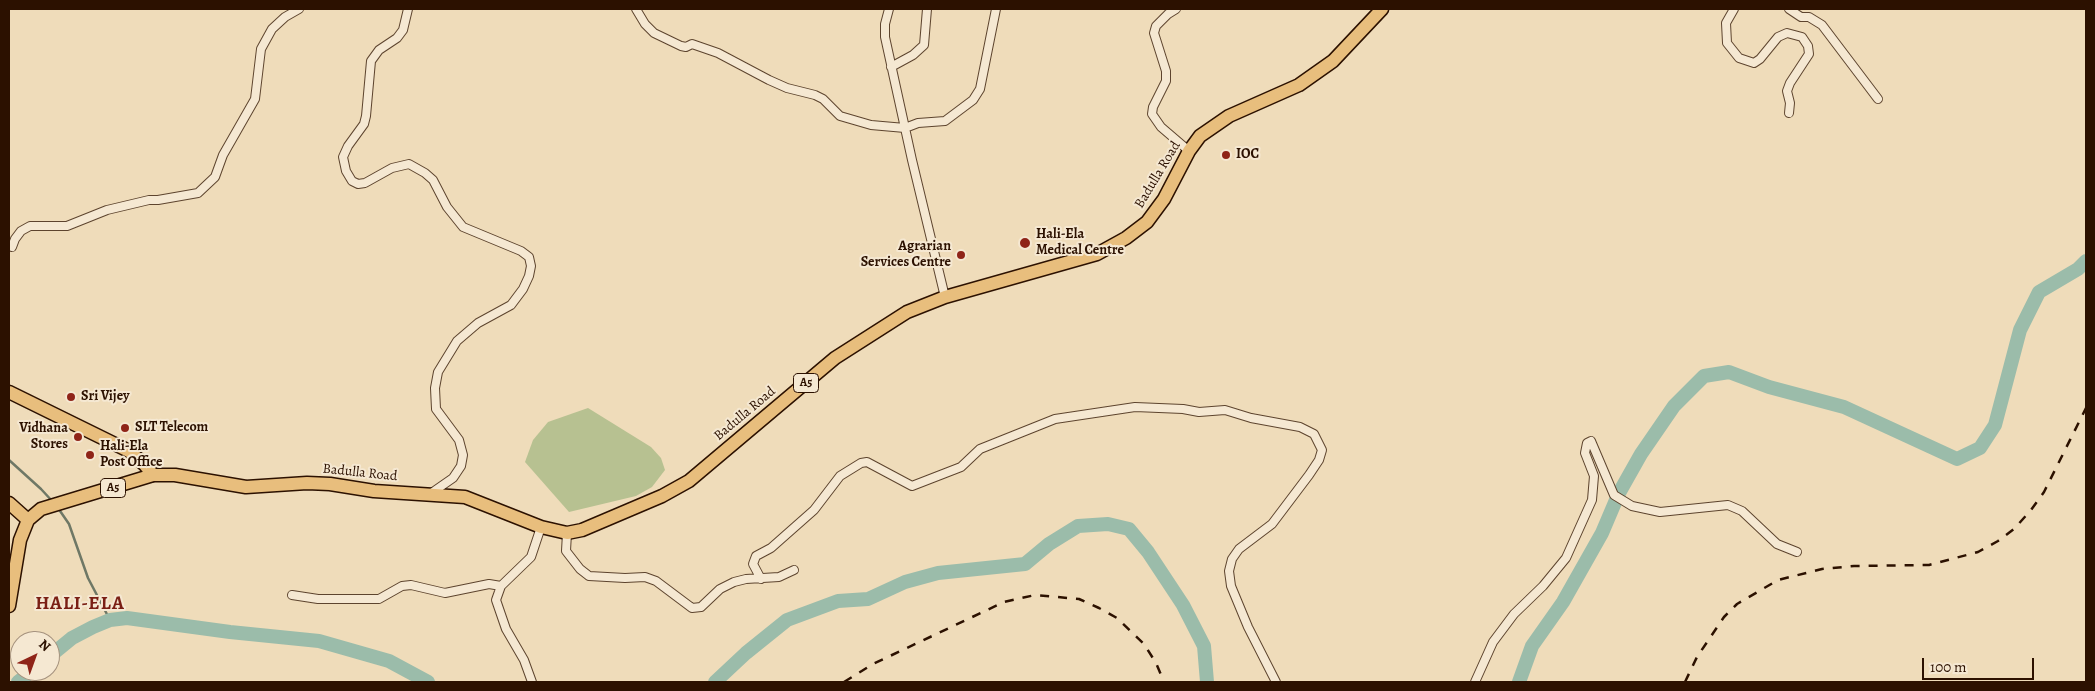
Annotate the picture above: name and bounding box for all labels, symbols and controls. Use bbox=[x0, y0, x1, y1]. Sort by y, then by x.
street label: Badulla Road bbox=[1131, 138, 1185, 212]
place label: IOC bbox=[1236, 147, 1259, 163]
marker: IOC bbox=[1220, 149, 1232, 161]
place label: Hali-Ela Medical Centre bbox=[1036, 227, 1124, 260]
marker: Hali-Ela Medical Centre bbox=[1018, 236, 1032, 250]
place label: Agrarian Services Centre bbox=[861, 239, 951, 272]
marker: Agrarian Services Centre bbox=[955, 249, 967, 261]
road number: A5 bbox=[794, 373, 818, 392]
street label: Badulla Road bbox=[711, 383, 779, 445]
place label: Sri Vijey bbox=[81, 389, 130, 405]
marker: Sri Vijey bbox=[65, 391, 77, 403]
place label: SLT Telecom bbox=[135, 420, 208, 436]
place label: Vidhana Stores bbox=[19, 421, 68, 454]
marker: SLT Telecom bbox=[119, 422, 131, 434]
marker: Vidhana Stores bbox=[72, 431, 84, 443]
place label: Hali-Ela Post Office bbox=[100, 439, 163, 472]
marker: Hali-Ela Post Office bbox=[84, 449, 96, 461]
street label: Badulla Road bbox=[322, 461, 398, 485]
road number: A5 bbox=[100, 478, 126, 498]
district label: HALI-ELA bbox=[34, 593, 126, 615]
north arrow bbox=[10, 631, 60, 681]
text: N bbox=[35, 635, 55, 656]
scale bar bbox=[1925, 648, 2038, 680]
text: 100 m bbox=[1930, 657, 1967, 677]

